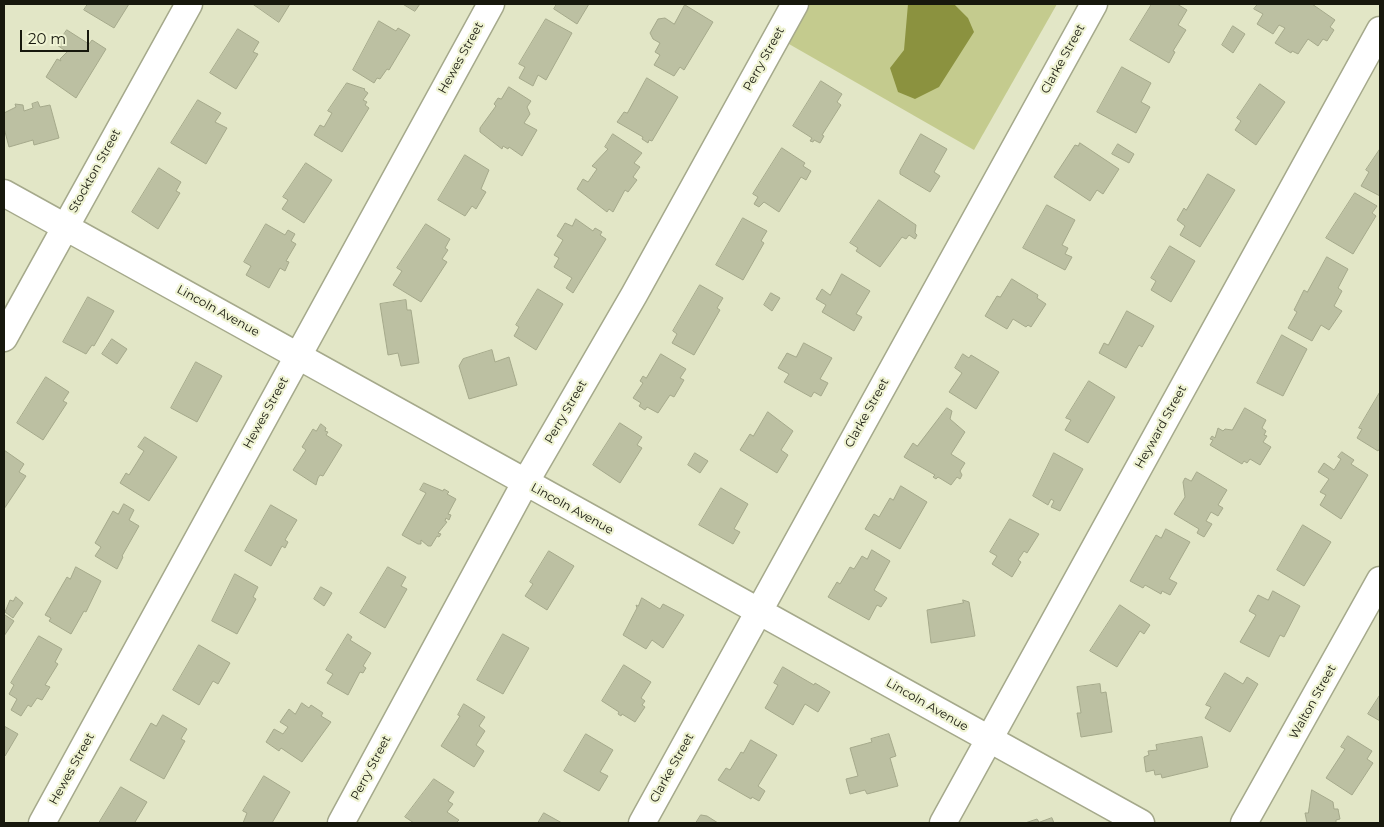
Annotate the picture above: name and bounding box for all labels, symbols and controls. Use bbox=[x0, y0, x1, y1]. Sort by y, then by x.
scale bar bbox=[22, 20, 91, 52]
street label: Hewes Street bbox=[435, 20, 487, 96]
street label: Clarke Street bbox=[1038, 22, 1088, 96]
street label: Perry Street bbox=[740, 24, 788, 94]
text: 20 m bbox=[28, 29, 66, 48]
street label: Stockton Street bbox=[66, 127, 124, 215]
street label: Lincoln Avenue bbox=[174, 282, 262, 340]
street label: Hewes Street bbox=[240, 375, 292, 451]
street label: Clarke Street bbox=[842, 376, 892, 450]
street label: Perry Street bbox=[542, 378, 590, 446]
street label: Heyward Street bbox=[1132, 383, 1190, 471]
street label: Lincoln Avenue bbox=[528, 480, 616, 538]
street label: Walton Street bbox=[1287, 662, 1339, 742]
street label: Lincoln Avenue bbox=[883, 676, 971, 734]
street label: Hewes Street bbox=[46, 731, 98, 807]
street label: Clarke Street bbox=[647, 731, 697, 805]
street label: Perry Street bbox=[348, 733, 394, 803]

